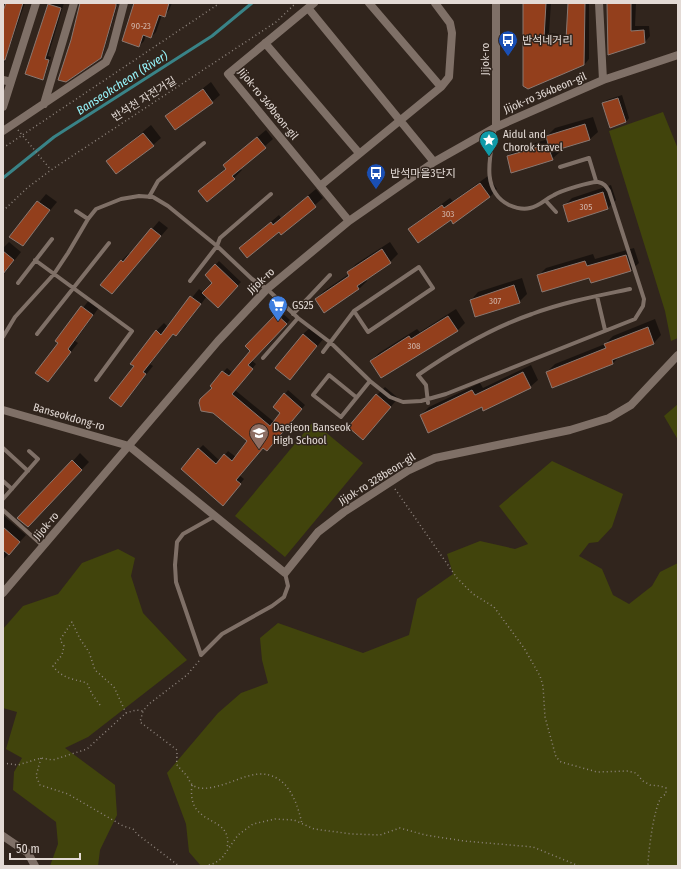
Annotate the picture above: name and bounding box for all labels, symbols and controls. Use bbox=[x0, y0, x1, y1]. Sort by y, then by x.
house number: 90-23 bbox=[131, 21, 151, 31]
bus stop icon: 반석네거리 bbox=[497, 29, 519, 57]
place label: 반석네거리 bbox=[522, 34, 573, 47]
street label: Jijok-ro bbox=[479, 43, 492, 75]
water label: Banseokcheon (River) bbox=[73, 47, 171, 118]
street label: Jijok-ro 349beon-gil bbox=[235, 66, 301, 142]
street label: Jijok-ro 364beon-gil bbox=[502, 70, 588, 116]
street label: 반석천 자전거길 bbox=[109, 74, 179, 124]
place label: Aidul and Chorok travel bbox=[503, 128, 563, 154]
place icon: Aidul and Chorok travel bbox=[478, 129, 500, 157]
bus stop icon: 반석마을3단지 bbox=[365, 162, 387, 190]
place label: 반석마을3단지 bbox=[390, 167, 456, 180]
house number: 305 bbox=[580, 202, 592, 212]
house number: 303 bbox=[442, 209, 454, 219]
street label: Jijok-ro bbox=[245, 265, 277, 297]
supermarket icon: GS25 bbox=[267, 294, 289, 322]
house number: 307 bbox=[489, 296, 501, 306]
place label: GS25 bbox=[292, 299, 314, 312]
house number: 308 bbox=[407, 341, 421, 351]
street label: Banseokdong-ro bbox=[32, 401, 107, 434]
place label: Daejeon Banseok High School bbox=[273, 421, 352, 447]
school or university icon: Daejeon Banseok High School bbox=[248, 422, 270, 450]
street label: Jijok-ro 328beon-gil bbox=[336, 450, 418, 508]
street label: Jijok-ro bbox=[31, 509, 62, 543]
scale bar bbox=[10, 835, 80, 861]
text: 50 m bbox=[16, 842, 40, 856]

